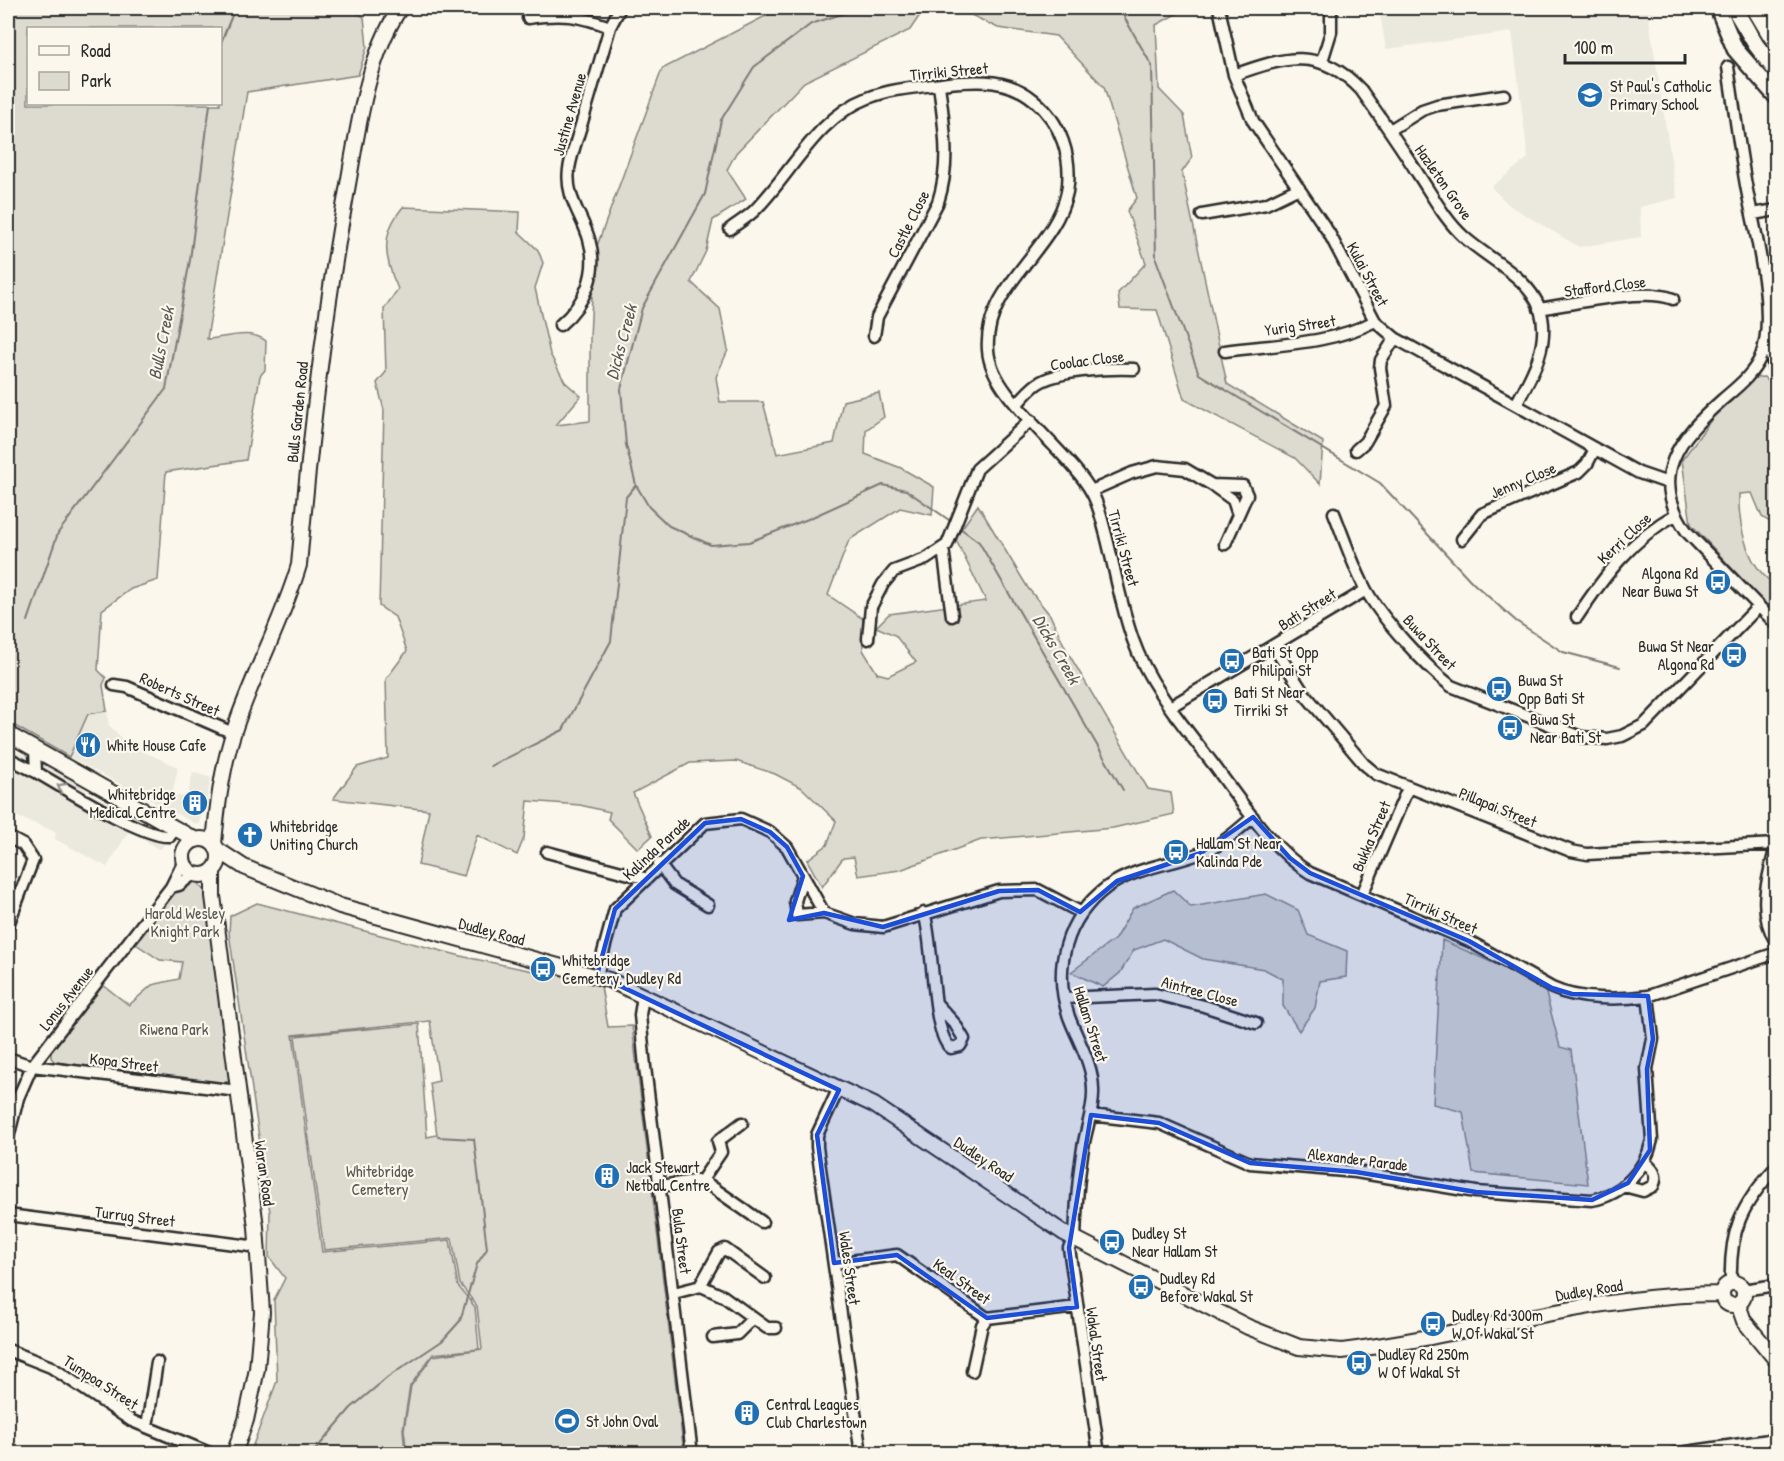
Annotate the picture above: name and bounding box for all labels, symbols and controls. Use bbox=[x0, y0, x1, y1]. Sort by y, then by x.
legend bbox=[27, 27, 222, 105]
scale bar bbox=[1565, 27, 1685, 65]
text: 100 m bbox=[1574, 35, 1613, 60]
text: Road bbox=[81, 38, 111, 63]
street label: Tirriki Street bbox=[909, 57, 989, 85]
text: Park bbox=[81, 68, 112, 93]
street label: Justine Avenue bbox=[547, 69, 592, 158]
place label: St Paul's Catholic Primary School bbox=[1610, 75, 1712, 115]
school or university icon: St Paul's Catholic Primary School bbox=[1575, 80, 1605, 110]
street label: Hazleton Grove bbox=[1410, 140, 1478, 225]
street label: Castle Close bbox=[882, 186, 935, 262]
street label: Kulai Street bbox=[1342, 238, 1394, 310]
street label: Stafford Close bbox=[1563, 270, 1648, 302]
water label: Dicks Creek bbox=[599, 300, 643, 382]
water label: Bulls Creek bbox=[142, 303, 181, 382]
street label: Yurig Street bbox=[1263, 309, 1337, 341]
street label: Coolac Close bbox=[1049, 344, 1126, 375]
street label: Bulls Garden Road bbox=[281, 361, 313, 463]
street label: Jenny Close bbox=[1487, 456, 1560, 504]
street label: Tirriki Street bbox=[1103, 507, 1145, 589]
street label: Kerri Close bbox=[1592, 507, 1656, 569]
place label: Algona Rd Near Buwa St bbox=[1622, 562, 1698, 602]
bus stop icon: Algona Rd Near Buwa St bbox=[1703, 567, 1733, 597]
street label: Bati Street bbox=[1274, 582, 1341, 635]
street label: Buwa Street bbox=[1398, 609, 1462, 675]
water label: Dicks Creek bbox=[1027, 610, 1088, 690]
place label: Buwa St Near Algona Rd bbox=[1638, 635, 1714, 675]
bus stop icon: Buwa St Near Algona Rd bbox=[1719, 640, 1749, 670]
place label: Bati St Opp Philipai St bbox=[1252, 641, 1318, 681]
bus stop icon: Bati St Opp Philipai St bbox=[1217, 646, 1247, 676]
street label: Roberts Street bbox=[137, 667, 224, 722]
place label: Buwa St Opp Bati St bbox=[1518, 669, 1585, 709]
bus stop icon: Buwa St Opp Bati St bbox=[1484, 674, 1514, 704]
place label: Bati St Near Tirriki St bbox=[1234, 681, 1305, 721]
bus stop icon: Bati St Near Tirriki St bbox=[1200, 686, 1230, 716]
place label: Buwa St Near Bati St bbox=[1530, 708, 1601, 748]
bus stop icon: Buwa St Near Bati St bbox=[1495, 713, 1525, 743]
restaurant icon: White House Cafe bbox=[73, 730, 103, 760]
place label: White House Cafe bbox=[107, 734, 207, 756]
street label: Pillapai Street bbox=[1456, 781, 1541, 833]
one-way arrow bbox=[57, 782, 67, 794]
place label: Whitebridge Medical Centre bbox=[89, 783, 177, 823]
building icon: Whitebridge Medical Centre bbox=[180, 788, 210, 818]
street label: Bukka Street bbox=[1346, 797, 1396, 875]
street label: Kalinda Parade bbox=[617, 811, 695, 885]
place label: Whitebridge Uniting Church bbox=[270, 815, 358, 855]
church icon: Whitebridge Uniting Church bbox=[235, 820, 265, 850]
place label: Hallam St Near Kalinda Pde bbox=[1196, 832, 1281, 872]
bus stop icon: Hallam St Near Kalinda Pde bbox=[1161, 837, 1191, 867]
street label: Tirriki Street bbox=[1401, 887, 1482, 939]
park label: Harold Wesley Knight Park bbox=[145, 902, 225, 942]
street label: Dudley Road bbox=[457, 912, 527, 950]
place label: Whitebridge Cemetery, Dudley Rd bbox=[562, 949, 681, 989]
bus stop icon: Whitebridge Cemetery, Dudley Rd bbox=[528, 954, 558, 984]
street label: Lonus Avenue bbox=[34, 961, 99, 1035]
street label: Aintree Close bbox=[1159, 970, 1241, 1012]
street label: Hallam Street bbox=[1068, 983, 1114, 1065]
park label: Riwena Park bbox=[140, 1018, 209, 1040]
street label: Kopa Street bbox=[88, 1047, 160, 1077]
street label: Dudley Road bbox=[950, 1131, 1018, 1187]
street label: Waran Road bbox=[250, 1139, 280, 1207]
street label: Alexander Parade bbox=[1307, 1142, 1410, 1176]
place label: Jack Stewart Netball Centre bbox=[626, 1156, 711, 1196]
park label: Whitebridge Cemetery bbox=[346, 1160, 415, 1200]
building icon: Jack Stewart Netball Centre bbox=[592, 1161, 622, 1191]
street label: Turrug Street bbox=[94, 1200, 177, 1232]
street label: Bula Street bbox=[667, 1207, 697, 1276]
place label: Dudley St Near Hallam St bbox=[1132, 1222, 1218, 1262]
bus stop icon: Dudley St Near Hallam St bbox=[1097, 1227, 1127, 1257]
street label: Wales Street bbox=[834, 1230, 866, 1307]
street label: Keal Street bbox=[929, 1253, 996, 1310]
place label: Dudley Rd Before Wakal St bbox=[1160, 1267, 1253, 1307]
bus stop icon: Dudley Rd Before Wakal St bbox=[1126, 1272, 1156, 1302]
street label: Dudley Road bbox=[1554, 1274, 1624, 1306]
place label: Dudley Rd 300m W Of Wakal St bbox=[1452, 1304, 1543, 1344]
street label: Wakal Street bbox=[1081, 1306, 1113, 1383]
bus stop icon: Dudley Rd 300m W Of Wakal St bbox=[1418, 1309, 1448, 1339]
place label: Dudley Rd 250m W Of Wakal St bbox=[1378, 1343, 1469, 1383]
bus stop icon: Dudley Rd 250m W Of Wakal St bbox=[1344, 1348, 1374, 1378]
street label: Tumpoa Street bbox=[59, 1350, 143, 1415]
place label: Central Leagues Club Charlestown bbox=[766, 1393, 867, 1433]
building icon: Central Leagues Club Charlestown bbox=[732, 1398, 762, 1428]
sports icon: St John Oval bbox=[552, 1406, 582, 1436]
place label: St John Oval bbox=[586, 1410, 659, 1432]

